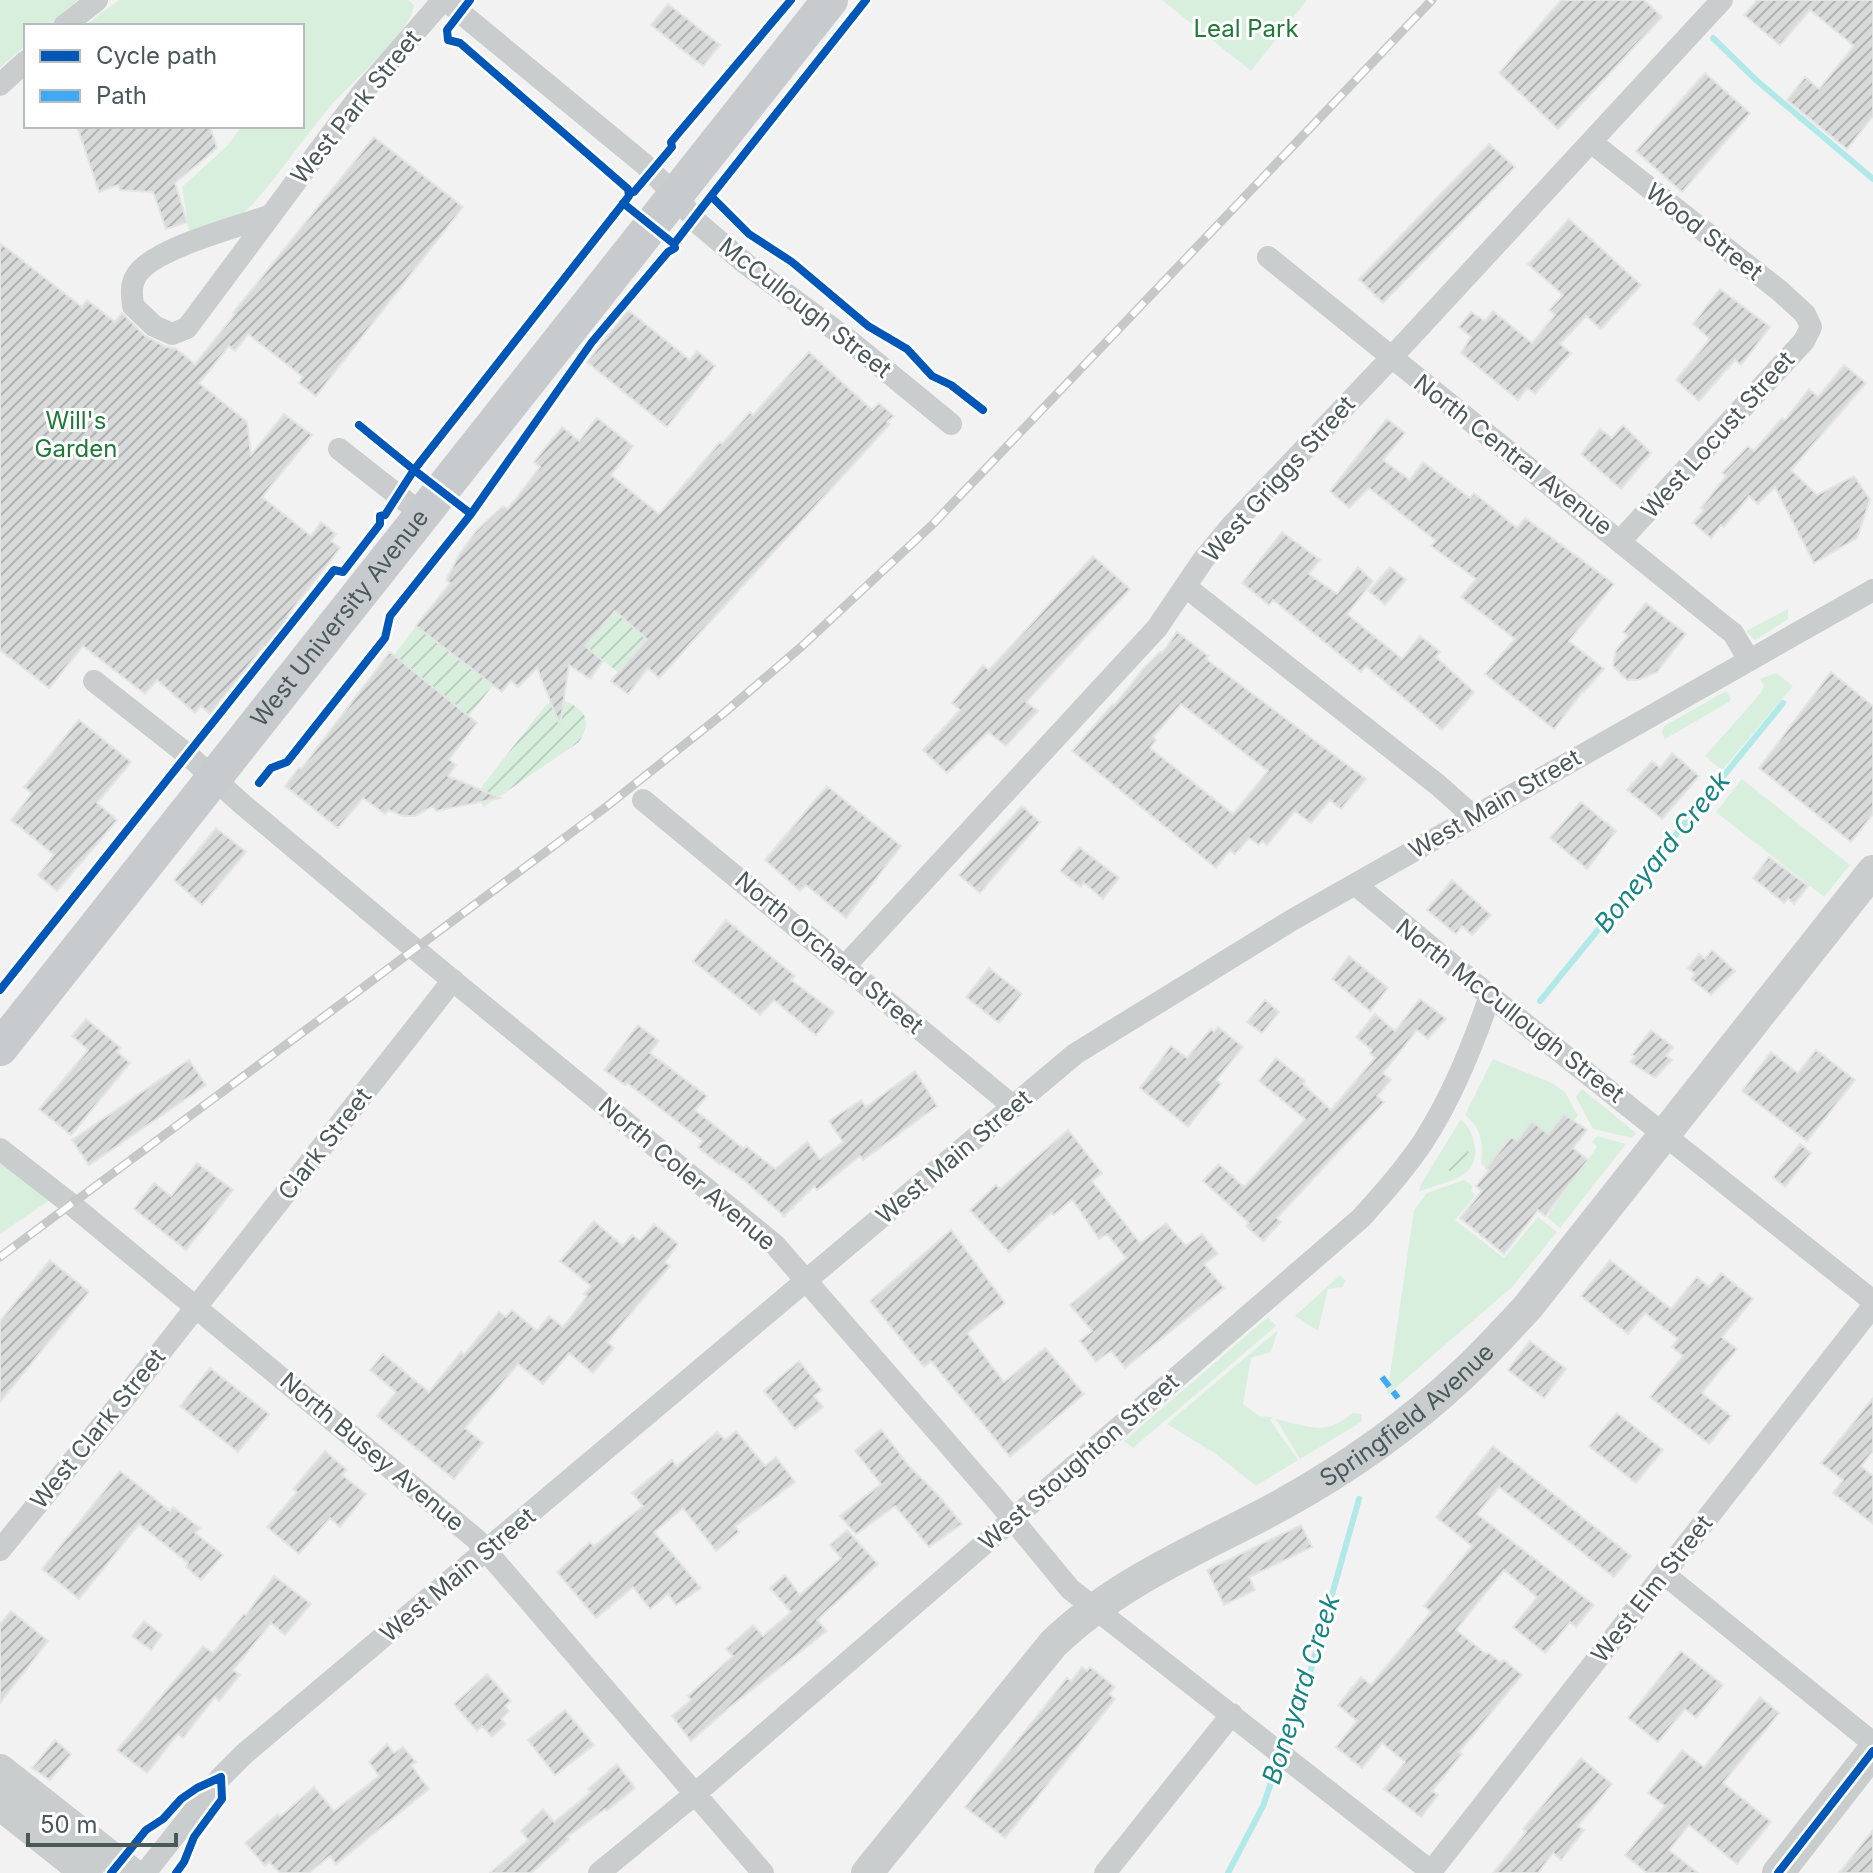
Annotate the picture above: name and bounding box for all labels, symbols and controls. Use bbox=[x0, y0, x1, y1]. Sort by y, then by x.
park label: Leal Park bbox=[1193, 14, 1299, 43]
legend bbox=[24, 24, 304, 128]
street label: West Park Street bbox=[285, 24, 427, 189]
text: Cycle path bbox=[96, 41, 217, 70]
text: Path bbox=[96, 81, 147, 110]
street label: Wood Street bbox=[1640, 177, 1769, 286]
street label: McCullough Street bbox=[713, 231, 897, 384]
street label: West Locust Street bbox=[1635, 345, 1800, 524]
street label: North Central Avenue bbox=[1408, 368, 1618, 541]
street label: West Griggs Street bbox=[1196, 390, 1361, 568]
park label: Will's Garden bbox=[35, 406, 117, 463]
street label: West University Avenue bbox=[245, 503, 434, 732]
street label: West Main Street bbox=[1404, 743, 1586, 864]
water label: Boneyard Creek bbox=[1587, 765, 1736, 938]
street label: North Orchard Street bbox=[729, 865, 929, 1040]
street label: North McCullough Street bbox=[1391, 913, 1630, 1109]
street label: Clark Street bbox=[272, 1082, 377, 1205]
street label: West Main Street bbox=[870, 1083, 1037, 1230]
street label: North Coler Avenue bbox=[593, 1091, 782, 1256]
street label: Springfield Avenue bbox=[1314, 1337, 1500, 1493]
street label: West Clark Street bbox=[24, 1343, 171, 1515]
street label: North Busey Avenue bbox=[274, 1366, 470, 1537]
street label: West Stoughton Street bbox=[973, 1367, 1184, 1556]
street label: West Main Street bbox=[374, 1501, 541, 1648]
street label: West Elm Street bbox=[1585, 1509, 1718, 1668]
water label: Boneyard Creek bbox=[1255, 1589, 1346, 1788]
scale bar bbox=[28, 1797, 176, 1847]
text: 50 m bbox=[40, 1810, 98, 1839]

